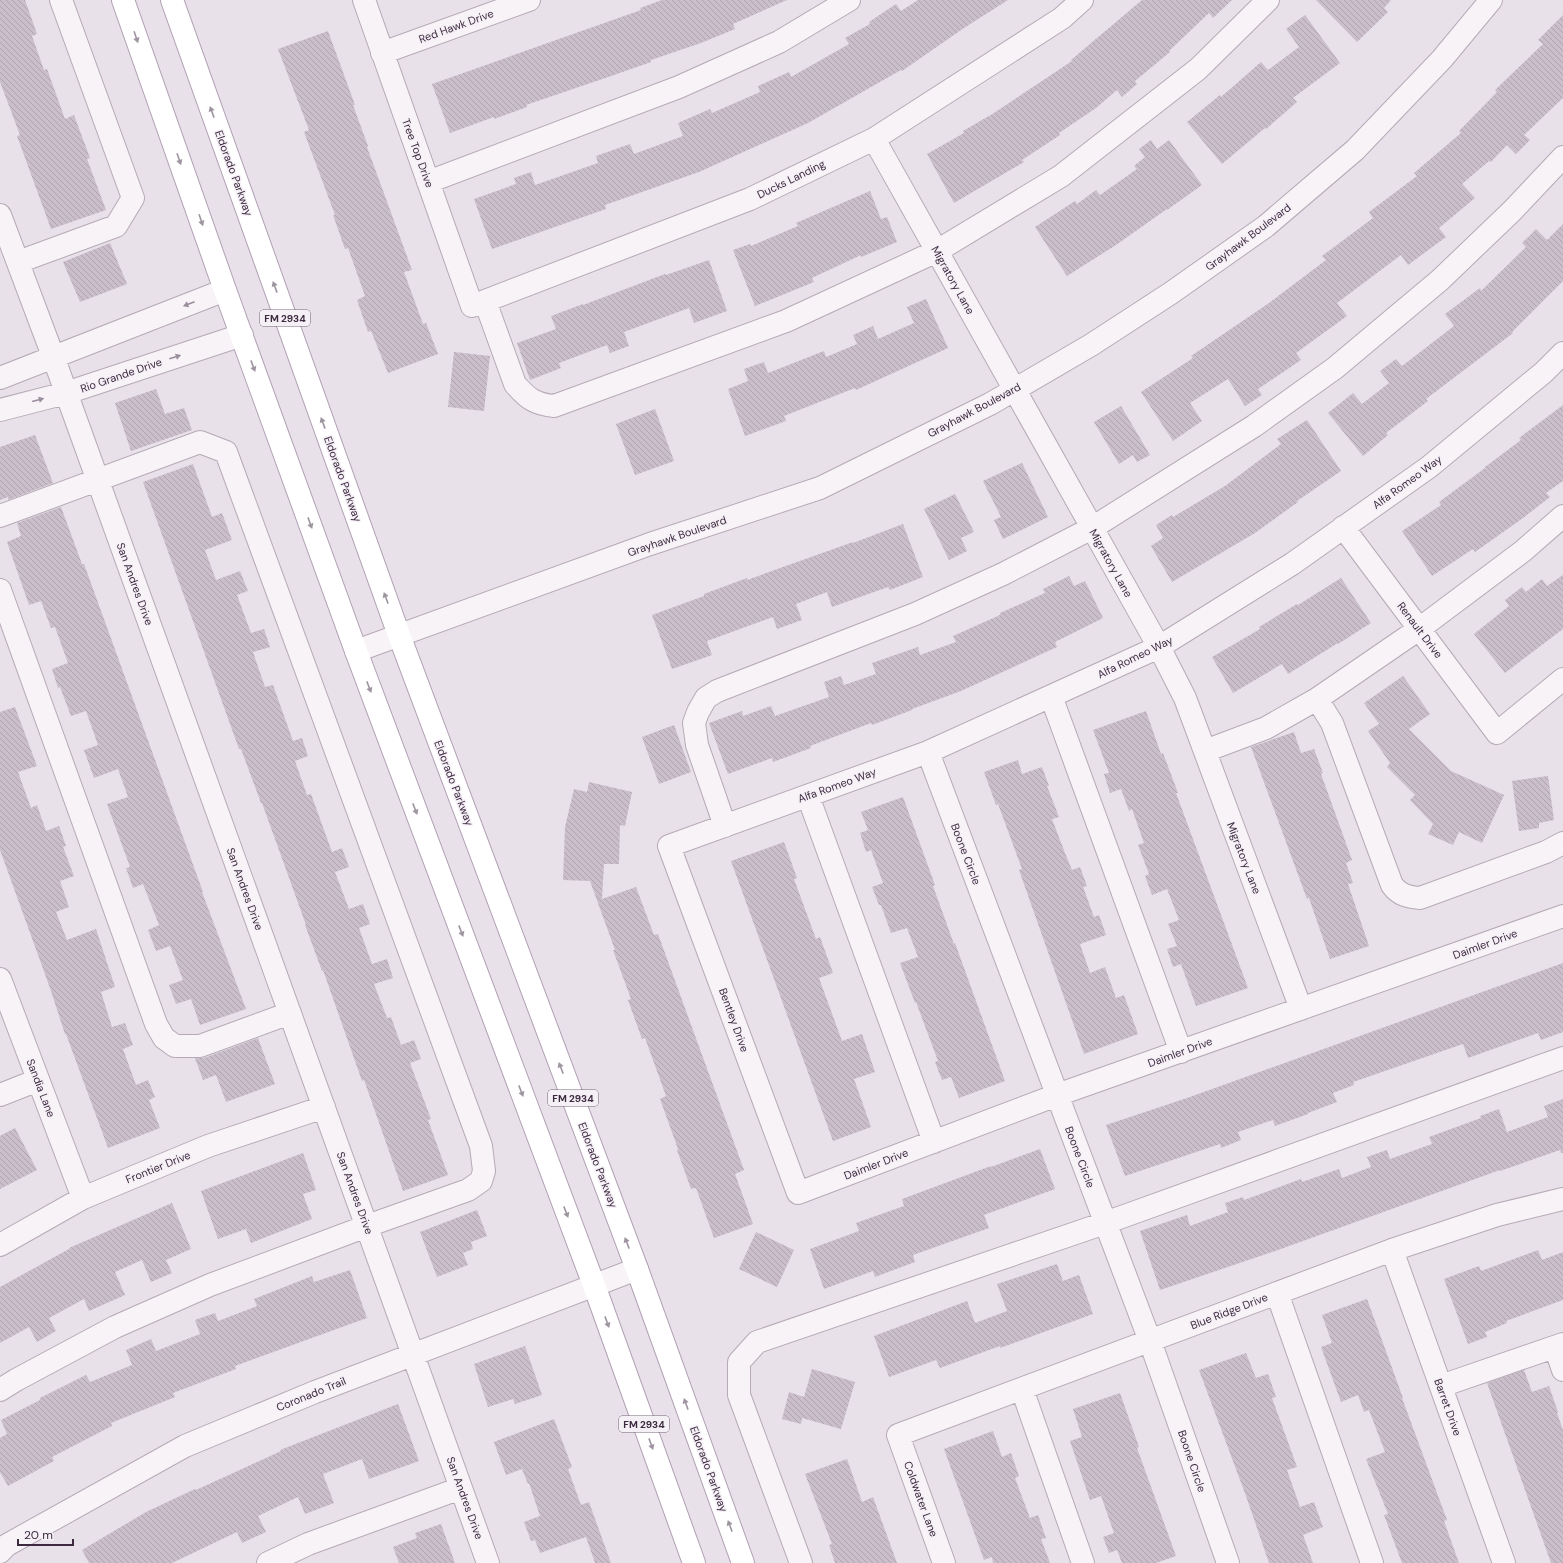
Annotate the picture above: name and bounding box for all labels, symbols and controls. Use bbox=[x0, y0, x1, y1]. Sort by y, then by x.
street label: Red Hawk Drive bbox=[417, 6, 495, 46]
one-way arrow bbox=[133, 31, 139, 43]
one-way arrow bbox=[209, 106, 215, 118]
street label: Tree Top Drive bbox=[399, 117, 437, 189]
street label: Eldorado Parkway bbox=[212, 128, 256, 218]
one-way arrow bbox=[177, 154, 183, 166]
street label: Ducks Landing bbox=[755, 157, 827, 201]
street label: Grayhawk Boulevard bbox=[1202, 200, 1294, 274]
one-way arrow bbox=[198, 214, 204, 226]
street label: Migratory Lane bbox=[928, 243, 978, 317]
one-way arrow bbox=[271, 281, 277, 293]
one-way arrow bbox=[182, 301, 194, 307]
road number: FM 2934 bbox=[260, 310, 310, 326]
one-way arrow bbox=[169, 353, 181, 359]
street label: Rio Grande Drive bbox=[78, 354, 164, 396]
one-way arrow bbox=[250, 361, 256, 373]
street label: Grayhawk Boulevard bbox=[925, 379, 1023, 441]
one-way arrow bbox=[31, 397, 44, 403]
one-way arrow bbox=[320, 417, 326, 429]
street label: Eldorado Parkway bbox=[321, 434, 365, 524]
street label: Alfa Romeo Way bbox=[1370, 452, 1444, 512]
street label: Grayhawk Boulevard bbox=[626, 512, 728, 559]
one-way arrow bbox=[307, 517, 313, 529]
street label: Migratory Lane bbox=[1086, 526, 1136, 600]
street label: San Andres Drive bbox=[114, 541, 156, 627]
one-way arrow bbox=[382, 592, 388, 604]
street label: Renault Drive bbox=[1394, 599, 1446, 661]
street label: Alfa Romeo Way bbox=[1095, 633, 1175, 681]
one-way arrow bbox=[367, 682, 373, 694]
street label: Eldorado Parkway bbox=[431, 738, 477, 828]
street label: Alfa Romeo Way bbox=[796, 764, 878, 806]
one-way arrow bbox=[412, 803, 418, 815]
street label: Migratory Lane bbox=[1224, 820, 1264, 896]
street label: Boone Circle bbox=[948, 821, 984, 887]
street label: San Andres Drive bbox=[224, 846, 266, 932]
one-way arrow bbox=[458, 925, 464, 937]
street label: Daimler Drive bbox=[1451, 926, 1519, 962]
street label: Bentley Drive bbox=[716, 986, 752, 1054]
street label: Daimler Drive bbox=[1146, 1034, 1214, 1070]
street label: Sandia Lane bbox=[23, 1057, 59, 1119]
one-way arrow bbox=[558, 1062, 564, 1074]
one-way arrow bbox=[518, 1085, 524, 1097]
road number: FM 2934 bbox=[548, 1090, 598, 1106]
street label: Eldorado Parkway bbox=[575, 1120, 621, 1210]
street label: Boone Circle bbox=[1062, 1124, 1098, 1190]
street label: Daimler Drive bbox=[842, 1145, 910, 1183]
street label: Frontier Drive bbox=[123, 1148, 193, 1186]
street label: San Andres Drive bbox=[334, 1150, 376, 1236]
one-way arrow bbox=[564, 1207, 570, 1219]
one-way arrow bbox=[623, 1236, 629, 1248]
street label: Blue Ridge Drive bbox=[1188, 1290, 1270, 1332]
one-way arrow bbox=[604, 1316, 610, 1328]
street label: Coronado Trail bbox=[274, 1374, 348, 1414]
street label: Barret Drive bbox=[1431, 1376, 1465, 1438]
one-way arrow bbox=[682, 1398, 688, 1410]
road number: FM 2934 bbox=[619, 1416, 669, 1432]
street label: Eldorado Parkway bbox=[687, 1424, 731, 1514]
street label: Boone Circle bbox=[1175, 1428, 1209, 1494]
one-way arrow bbox=[648, 1438, 654, 1450]
street label: San Andres Drive bbox=[444, 1455, 486, 1541]
street label: Coldwater Lane bbox=[901, 1459, 941, 1539]
one-way arrow bbox=[727, 1520, 733, 1532]
scale bar bbox=[18, 1521, 73, 1547]
text: 20 m bbox=[24, 1527, 53, 1543]

